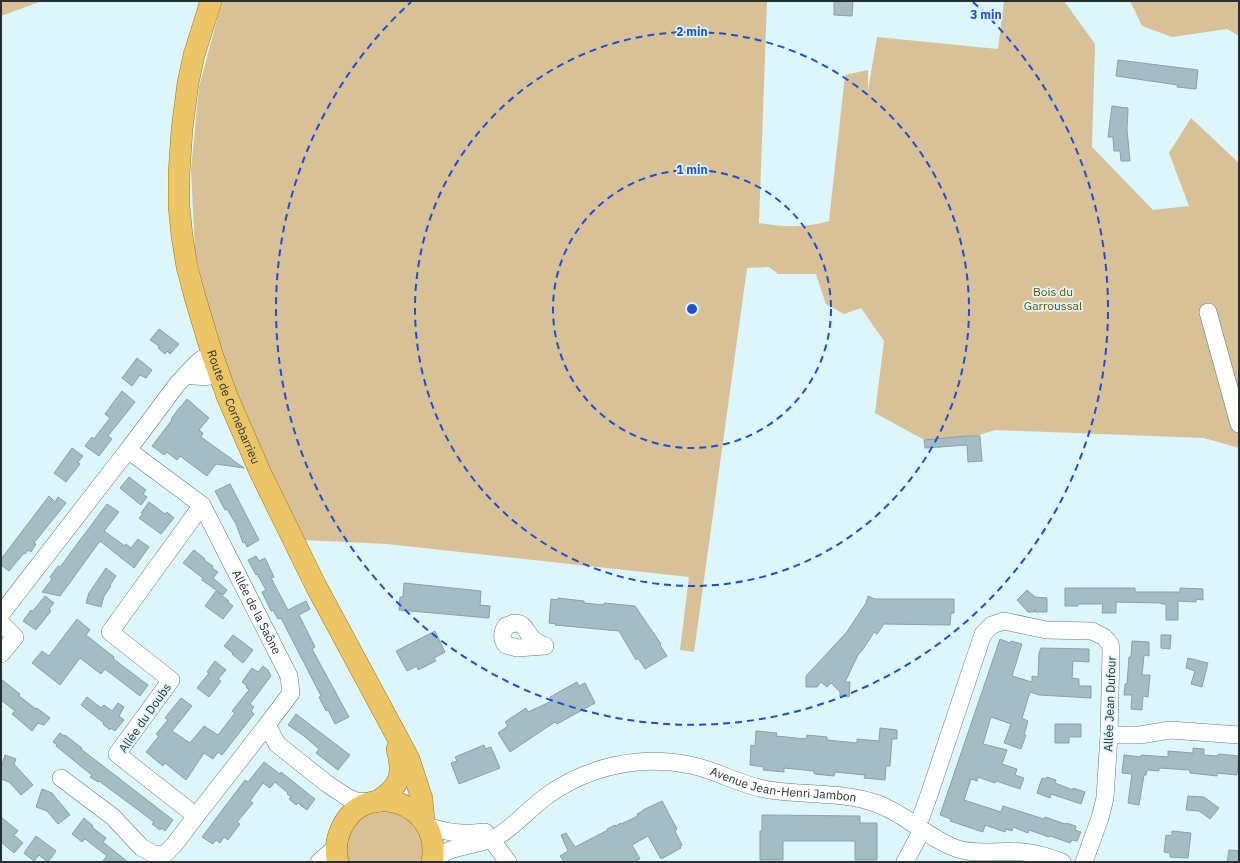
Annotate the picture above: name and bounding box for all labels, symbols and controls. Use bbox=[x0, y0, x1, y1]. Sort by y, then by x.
text: 3 min bbox=[970, 7, 1002, 22]
text: 2 min bbox=[676, 24, 708, 39]
text: 1 min bbox=[676, 162, 708, 177]
park label: Bois du Garroussal bbox=[1024, 284, 1082, 313]
centre of rings bbox=[685, 302, 699, 316]
street label: Route de Cornebarrieu bbox=[204, 348, 264, 466]
street label: Allée de la Saône bbox=[229, 567, 285, 657]
street label: Allée Jean Dufour bbox=[1100, 655, 1119, 752]
street label: Allée du Doubs bbox=[115, 680, 174, 755]
street label: Avenue Jean-Henri Jambon bbox=[708, 763, 858, 805]

